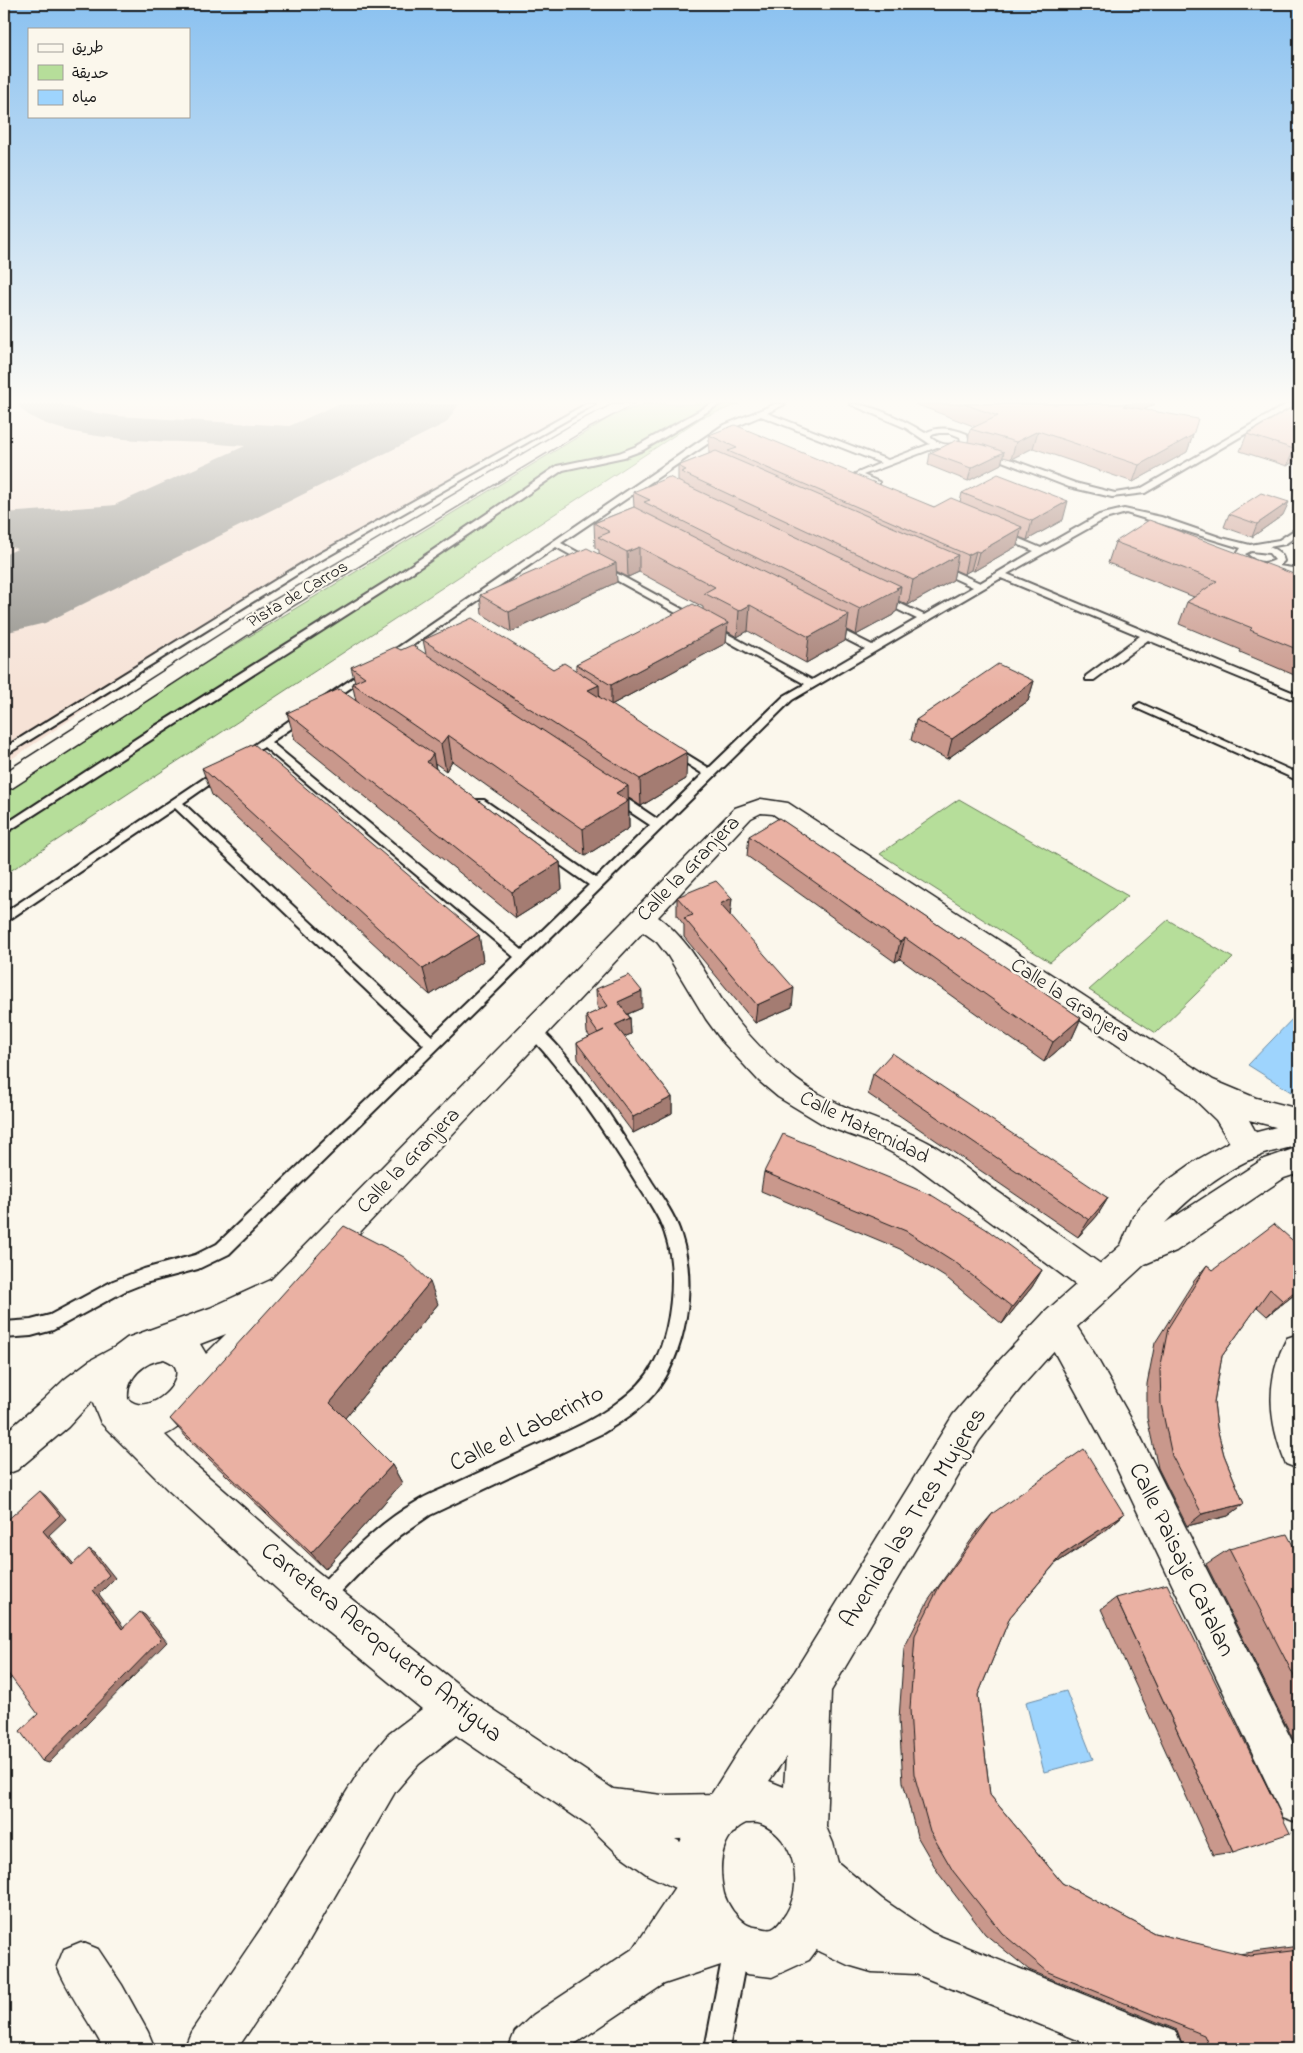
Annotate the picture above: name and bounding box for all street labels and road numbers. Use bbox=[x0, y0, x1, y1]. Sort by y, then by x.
street label: Pista de Carros bbox=[242, 555, 354, 635]
street label: Calle la Granjera bbox=[630, 809, 748, 929]
street label: Calle la Granjera bbox=[1004, 951, 1136, 1051]
street label: Calle Maternidad bbox=[794, 1084, 934, 1172]
street label: Calle la Granjera bbox=[350, 1101, 468, 1221]
street label: Calle el Laberinto bbox=[444, 1376, 610, 1482]
street label: Avenida las Tres Mujeres bbox=[831, 1401, 997, 1635]
street label: Calle Paisaje Catalan bbox=[1118, 1457, 1244, 1663]
street label: Carretera Aeropuerto Antigua bbox=[252, 1534, 510, 1753]

